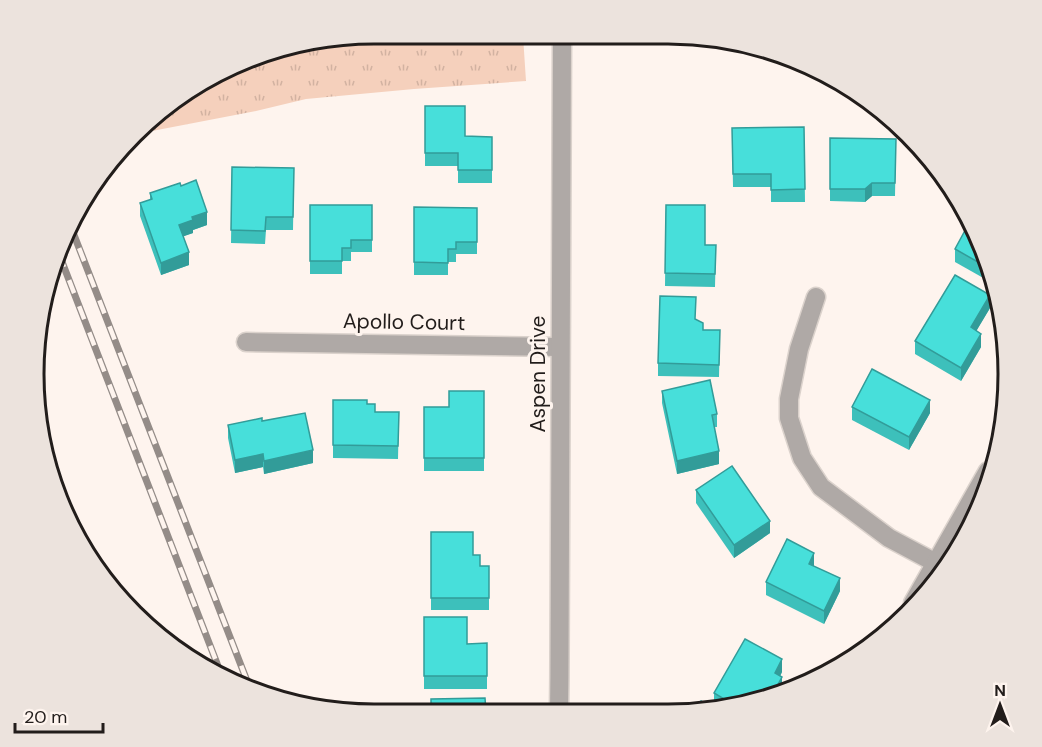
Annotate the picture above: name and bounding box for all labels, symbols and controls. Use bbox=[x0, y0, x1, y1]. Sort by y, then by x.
street label: Apollo Court bbox=[343, 307, 465, 337]
street label: Aspen Drive bbox=[524, 315, 552, 432]
north arrow bbox=[970, 675, 1030, 735]
text: N bbox=[994, 680, 1006, 701]
scale bar bbox=[15, 696, 104, 734]
text: 20 m bbox=[24, 705, 67, 729]

